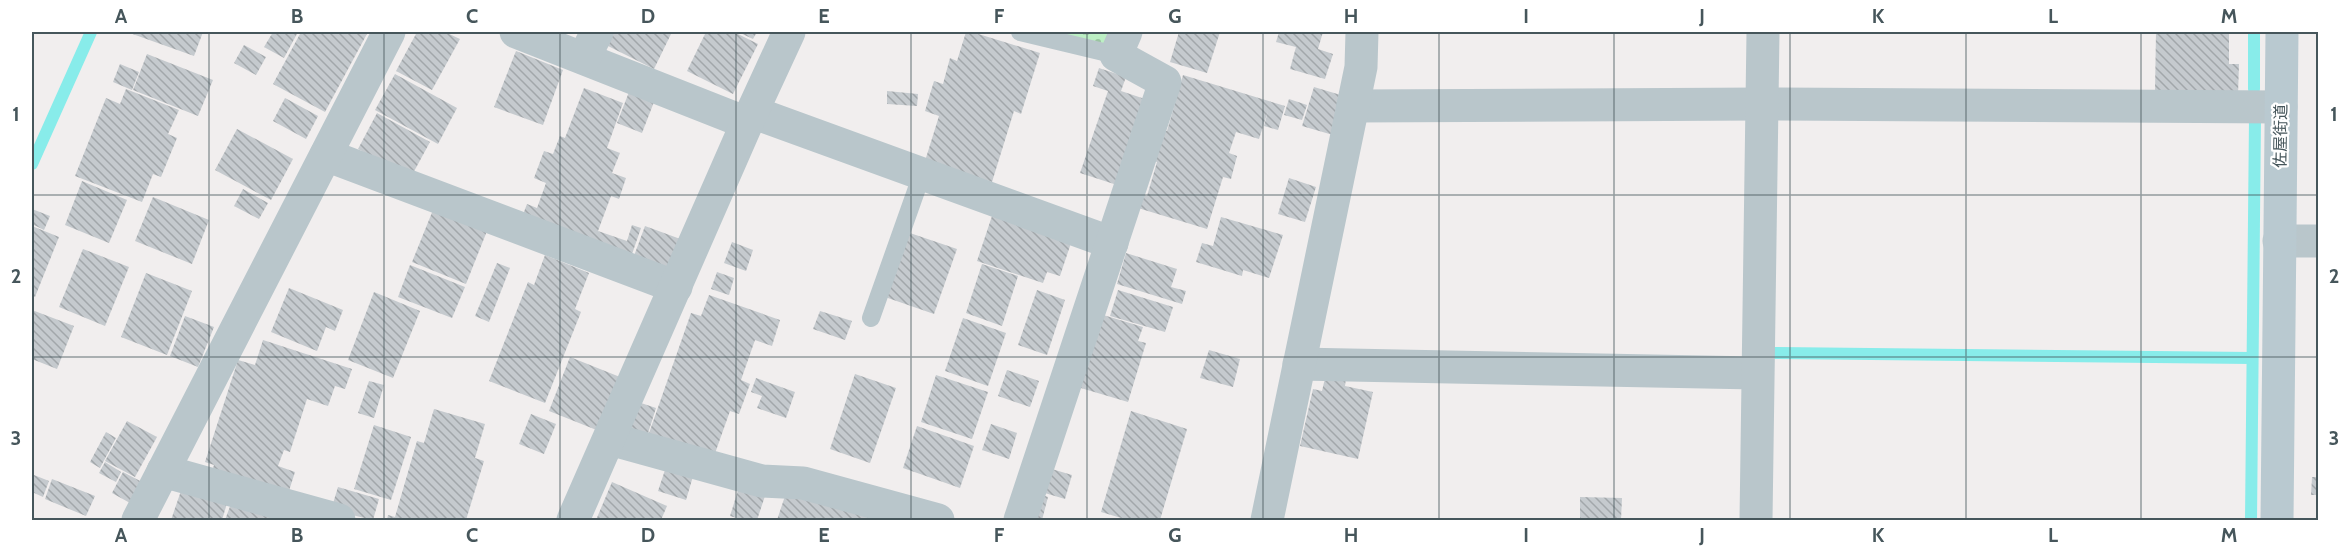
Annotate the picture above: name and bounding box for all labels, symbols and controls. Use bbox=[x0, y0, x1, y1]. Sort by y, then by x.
text: A bbox=[115, 4, 128, 28]
text: B bbox=[291, 4, 303, 28]
text: C bbox=[466, 4, 478, 28]
text: D bbox=[641, 4, 655, 28]
text: E bbox=[818, 4, 830, 28]
text: F bbox=[994, 4, 1005, 28]
text: G bbox=[1168, 4, 1182, 28]
text: H bbox=[1344, 4, 1358, 28]
text: I bbox=[1523, 4, 1529, 28]
text: J bbox=[1698, 4, 1705, 28]
text: K bbox=[1872, 4, 1885, 28]
text: L bbox=[2048, 4, 2058, 28]
text: M bbox=[2221, 4, 2237, 28]
text: 1 bbox=[12, 102, 20, 126]
text: 1 bbox=[2330, 102, 2338, 126]
street label: 佐屋街道 bbox=[2270, 104, 2291, 168]
text: 2 bbox=[11, 264, 21, 288]
text: 2 bbox=[2329, 264, 2339, 288]
text: 3 bbox=[11, 426, 21, 450]
text: 3 bbox=[2329, 426, 2339, 450]
text: A bbox=[115, 523, 128, 547]
text: B bbox=[291, 523, 303, 547]
text: C bbox=[466, 523, 478, 547]
text: D bbox=[641, 523, 655, 547]
text: E bbox=[818, 523, 830, 547]
text: F bbox=[994, 523, 1005, 547]
text: G bbox=[1168, 523, 1182, 547]
text: H bbox=[1344, 523, 1358, 547]
text: I bbox=[1523, 523, 1529, 547]
text: J bbox=[1698, 523, 1705, 547]
text: K bbox=[1872, 523, 1885, 547]
text: L bbox=[2048, 523, 2058, 547]
text: M bbox=[2221, 523, 2237, 547]

